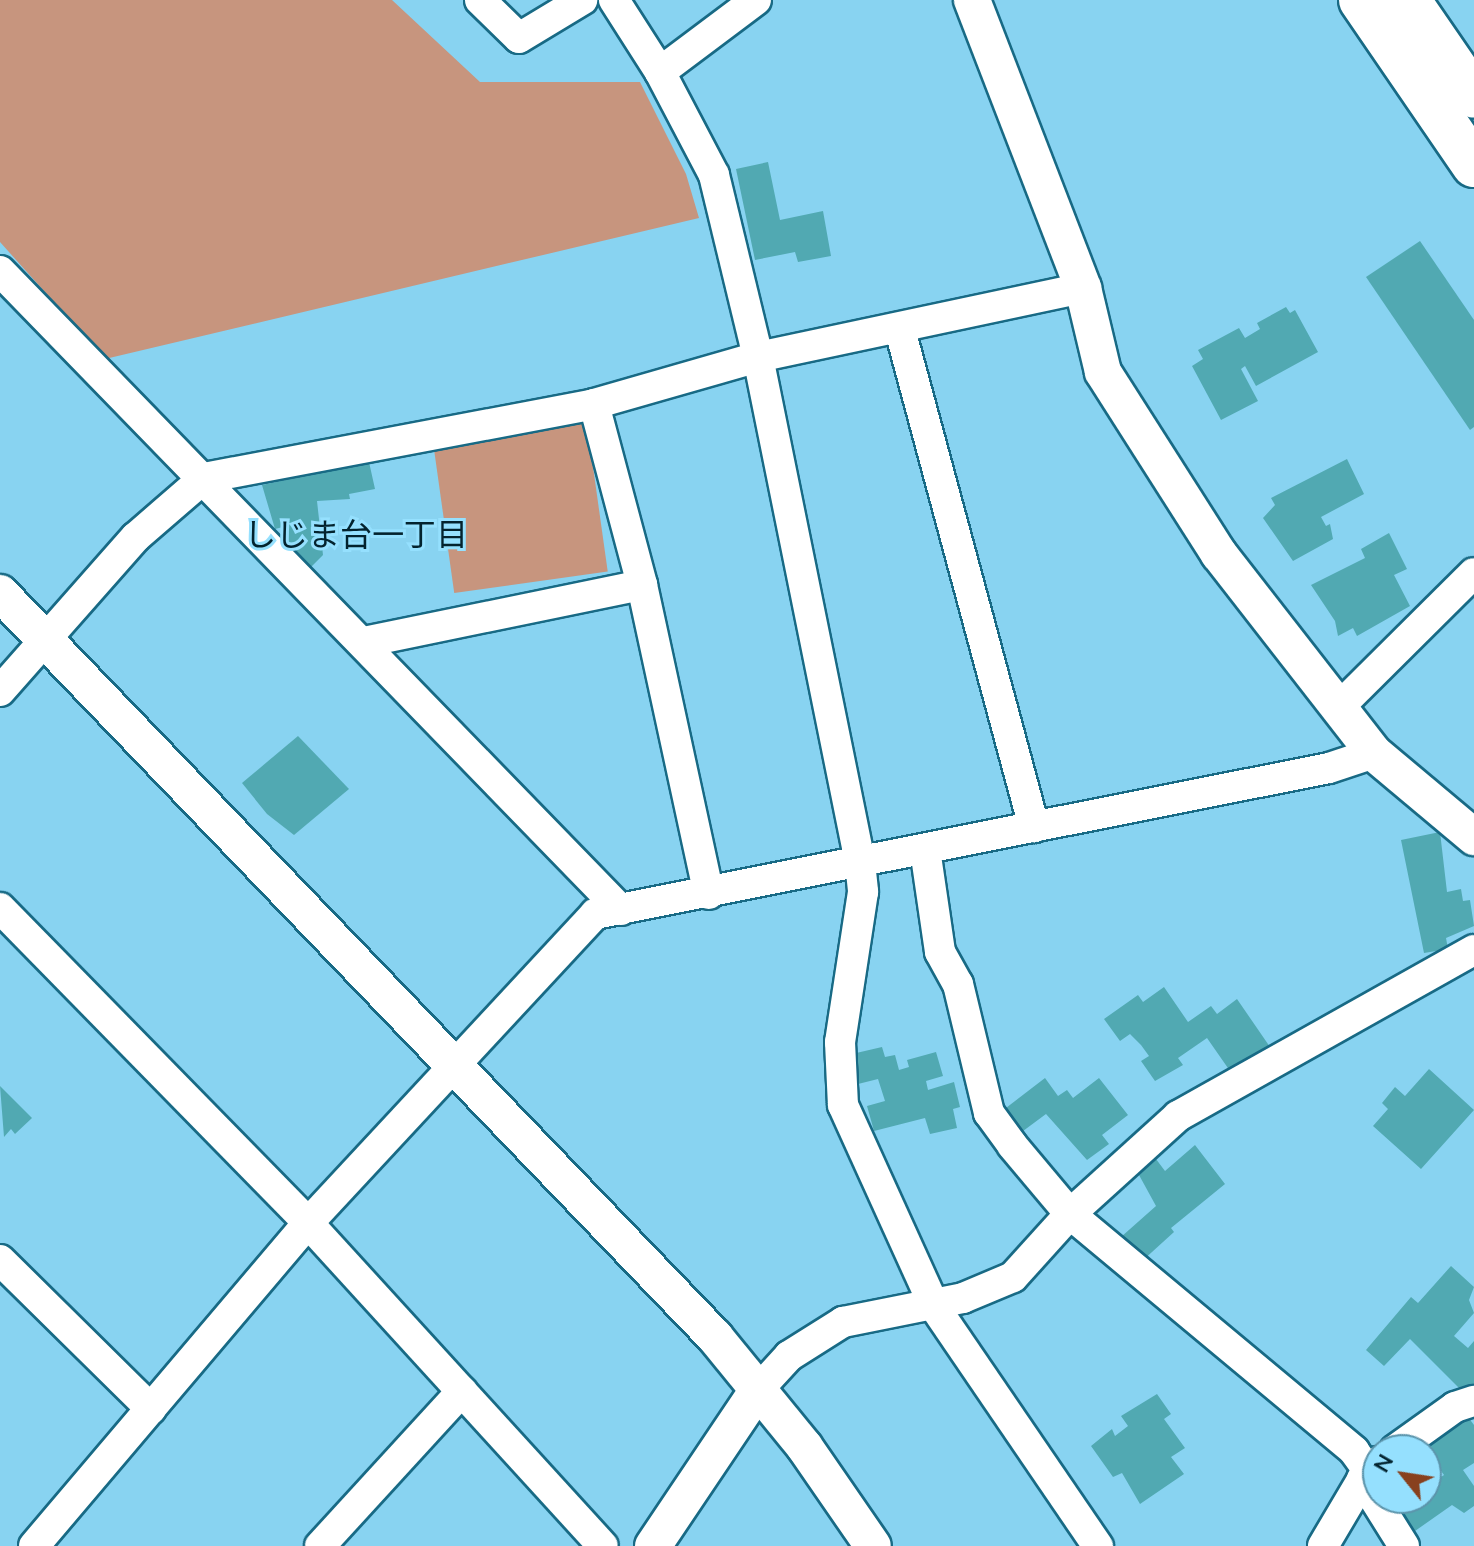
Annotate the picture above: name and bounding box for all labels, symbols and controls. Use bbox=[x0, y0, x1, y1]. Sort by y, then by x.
district label: しじま台一丁目 bbox=[244, 515, 468, 553]
north arrow bbox=[1362, 1434, 1442, 1514]
text: N bbox=[1367, 1449, 1399, 1477]

